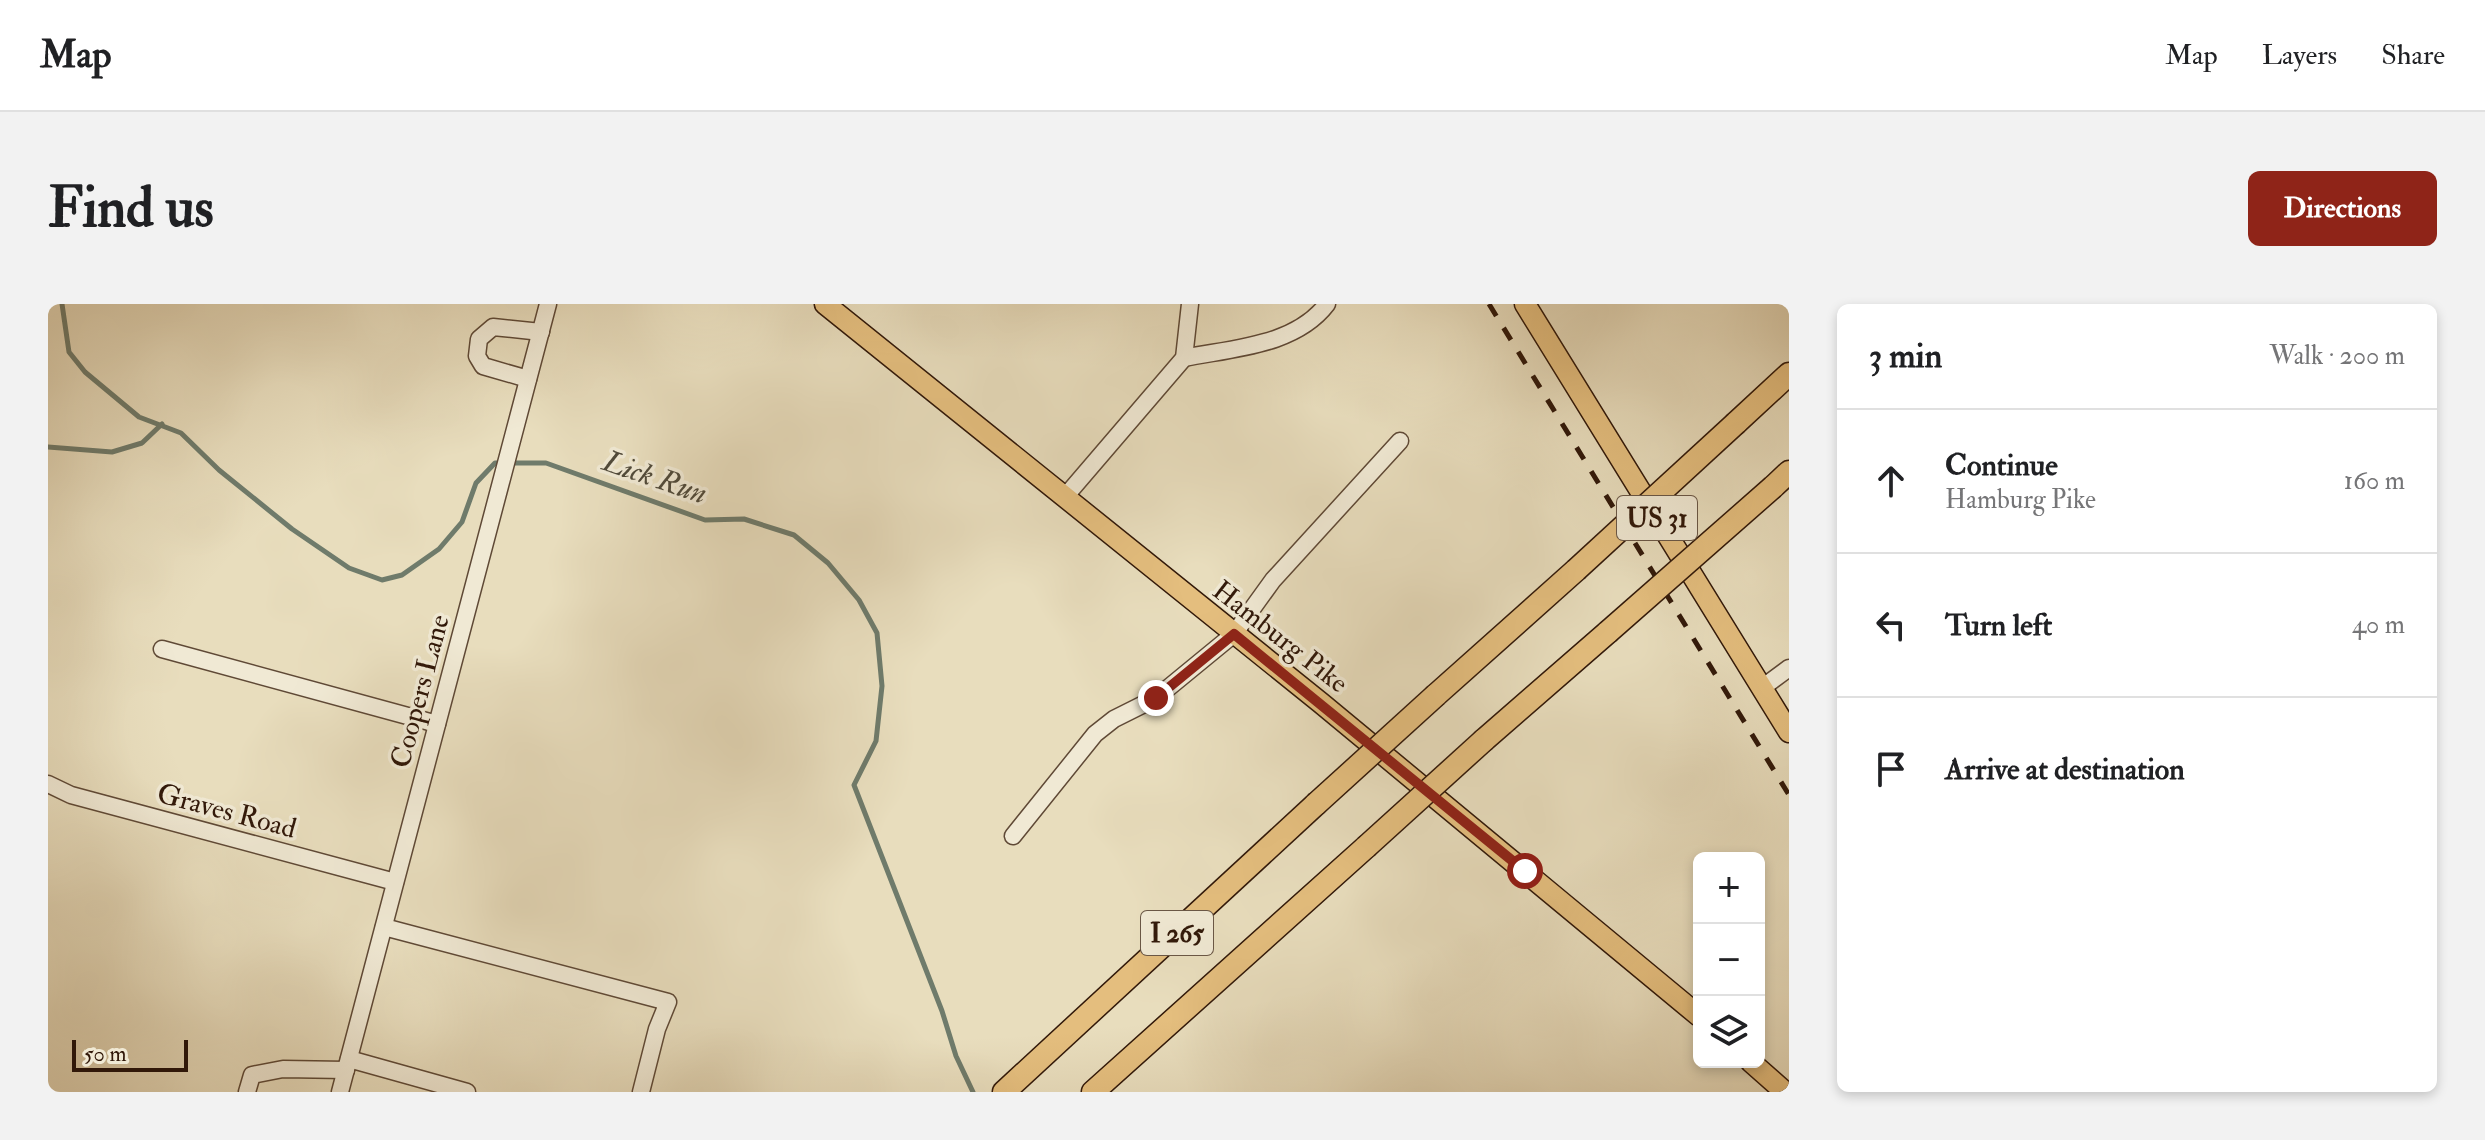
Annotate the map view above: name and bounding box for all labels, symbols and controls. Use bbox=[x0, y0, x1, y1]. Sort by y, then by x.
text: Map bbox=[40, 31, 111, 79]
text: Map bbox=[2165, 38, 2218, 73]
text: Layers bbox=[2262, 38, 2337, 73]
text: Share bbox=[2381, 38, 2445, 73]
button: Directions bbox=[2248, 171, 2437, 246]
text: Find us bbox=[48, 173, 214, 244]
text: 3 min bbox=[1869, 335, 1942, 378]
text: Walk · 200 m bbox=[2269, 340, 2405, 372]
water label: Lick Run bbox=[597, 442, 712, 512]
text: Continue bbox=[1945, 447, 2058, 484]
icon: ahead bbox=[1869, 459, 1913, 503]
text: 160 m bbox=[2344, 465, 2405, 497]
text: Hamburg Pike bbox=[1945, 484, 2096, 516]
road number: US 31 bbox=[1617, 496, 1697, 540]
street label: Hamburg Pike bbox=[1205, 573, 1355, 701]
icon: left bbox=[1869, 603, 1913, 647]
text: Turn left bbox=[1945, 607, 2052, 644]
text: 40 m bbox=[2352, 609, 2405, 641]
street label: Coopers Lane bbox=[383, 611, 458, 772]
route end bbox=[1138, 680, 1174, 716]
icon: arrive bbox=[1869, 747, 1913, 791]
text: Arrive at destination bbox=[1945, 751, 2185, 788]
street label: Graves Road bbox=[153, 776, 300, 847]
map controls bbox=[1693, 852, 1765, 1068]
button: + bbox=[1693, 852, 1765, 924]
route start bbox=[1507, 853, 1543, 889]
road number: I 265 bbox=[1141, 911, 1213, 955]
button: − bbox=[1693, 924, 1765, 996]
button: layers bbox=[1693, 996, 1765, 1068]
scale bar bbox=[72, 1036, 188, 1072]
text: 50 m bbox=[84, 1040, 126, 1068]

